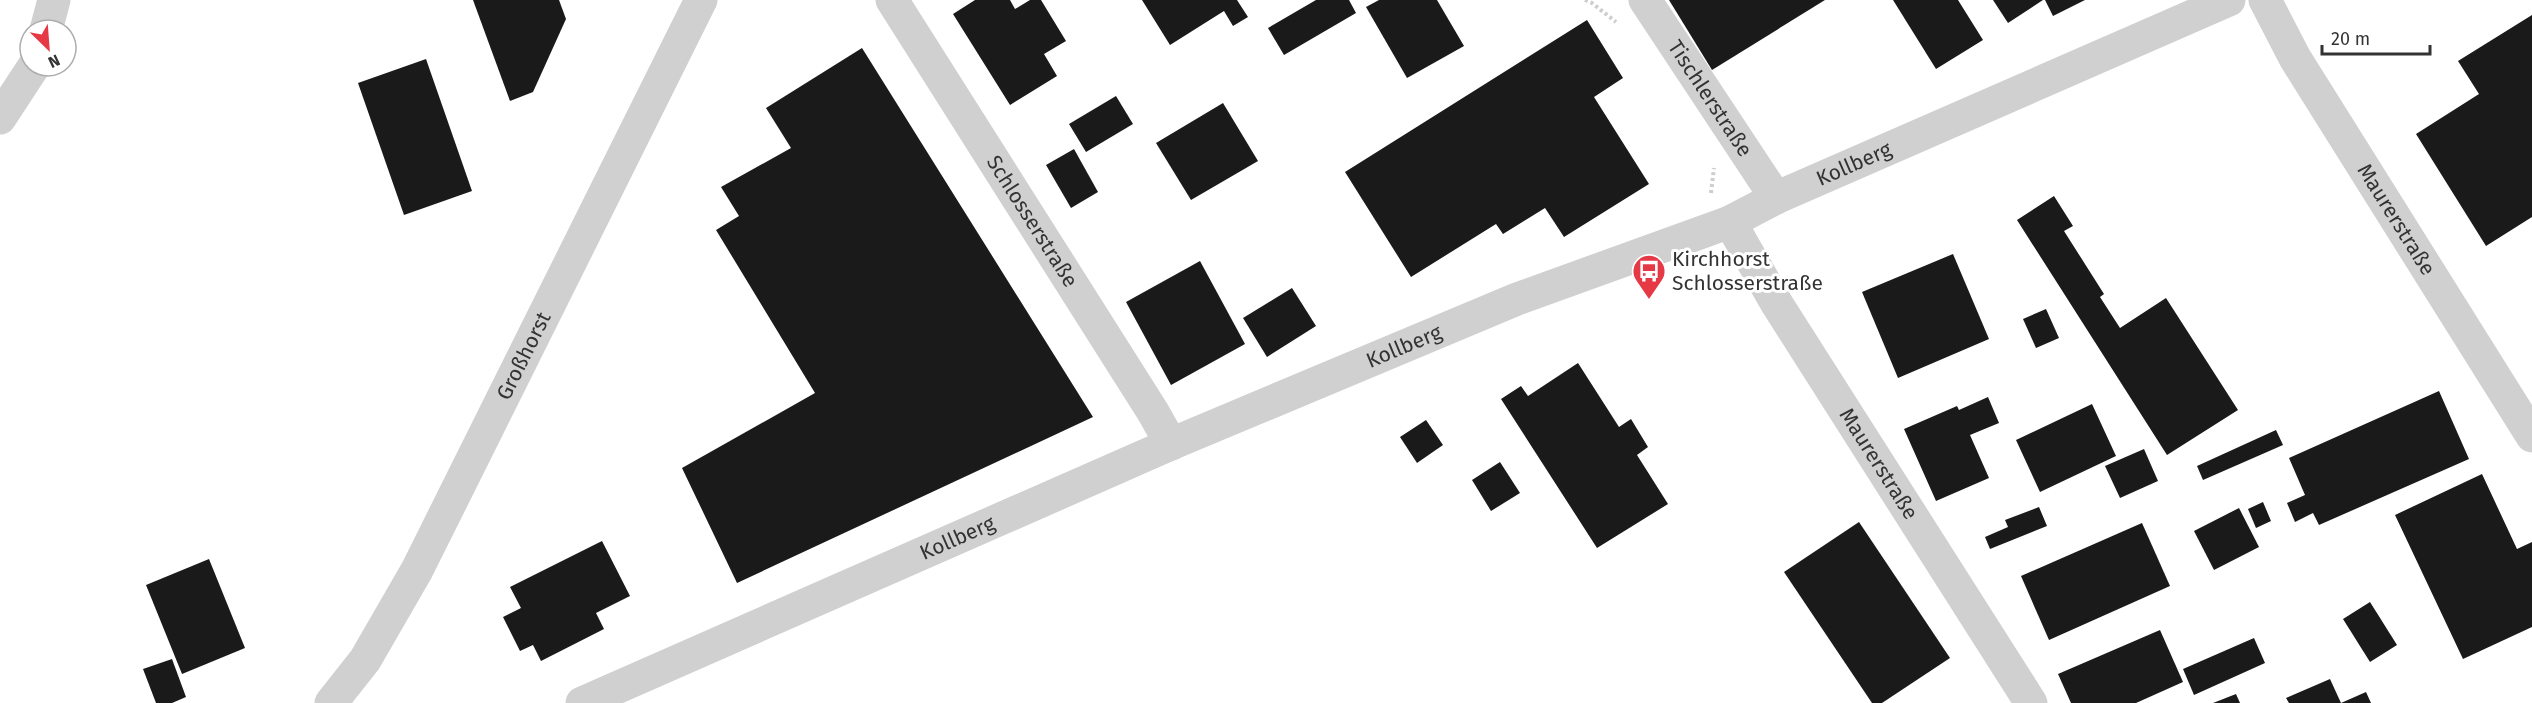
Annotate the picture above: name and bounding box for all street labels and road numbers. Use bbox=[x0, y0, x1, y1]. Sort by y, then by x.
street label: Tischlerstraße bbox=[1662, 35, 1758, 162]
street label: Kollberg bbox=[1812, 136, 1896, 192]
street label: Schlosserstraße bbox=[981, 151, 1084, 292]
street label: Maurerstraße bbox=[2352, 159, 2441, 280]
street label: Großhorst bbox=[491, 307, 557, 404]
street label: Kollberg bbox=[1362, 319, 1446, 374]
street label: Maurerstraße bbox=[1834, 403, 1924, 524]
street label: Kollberg bbox=[916, 510, 999, 566]

